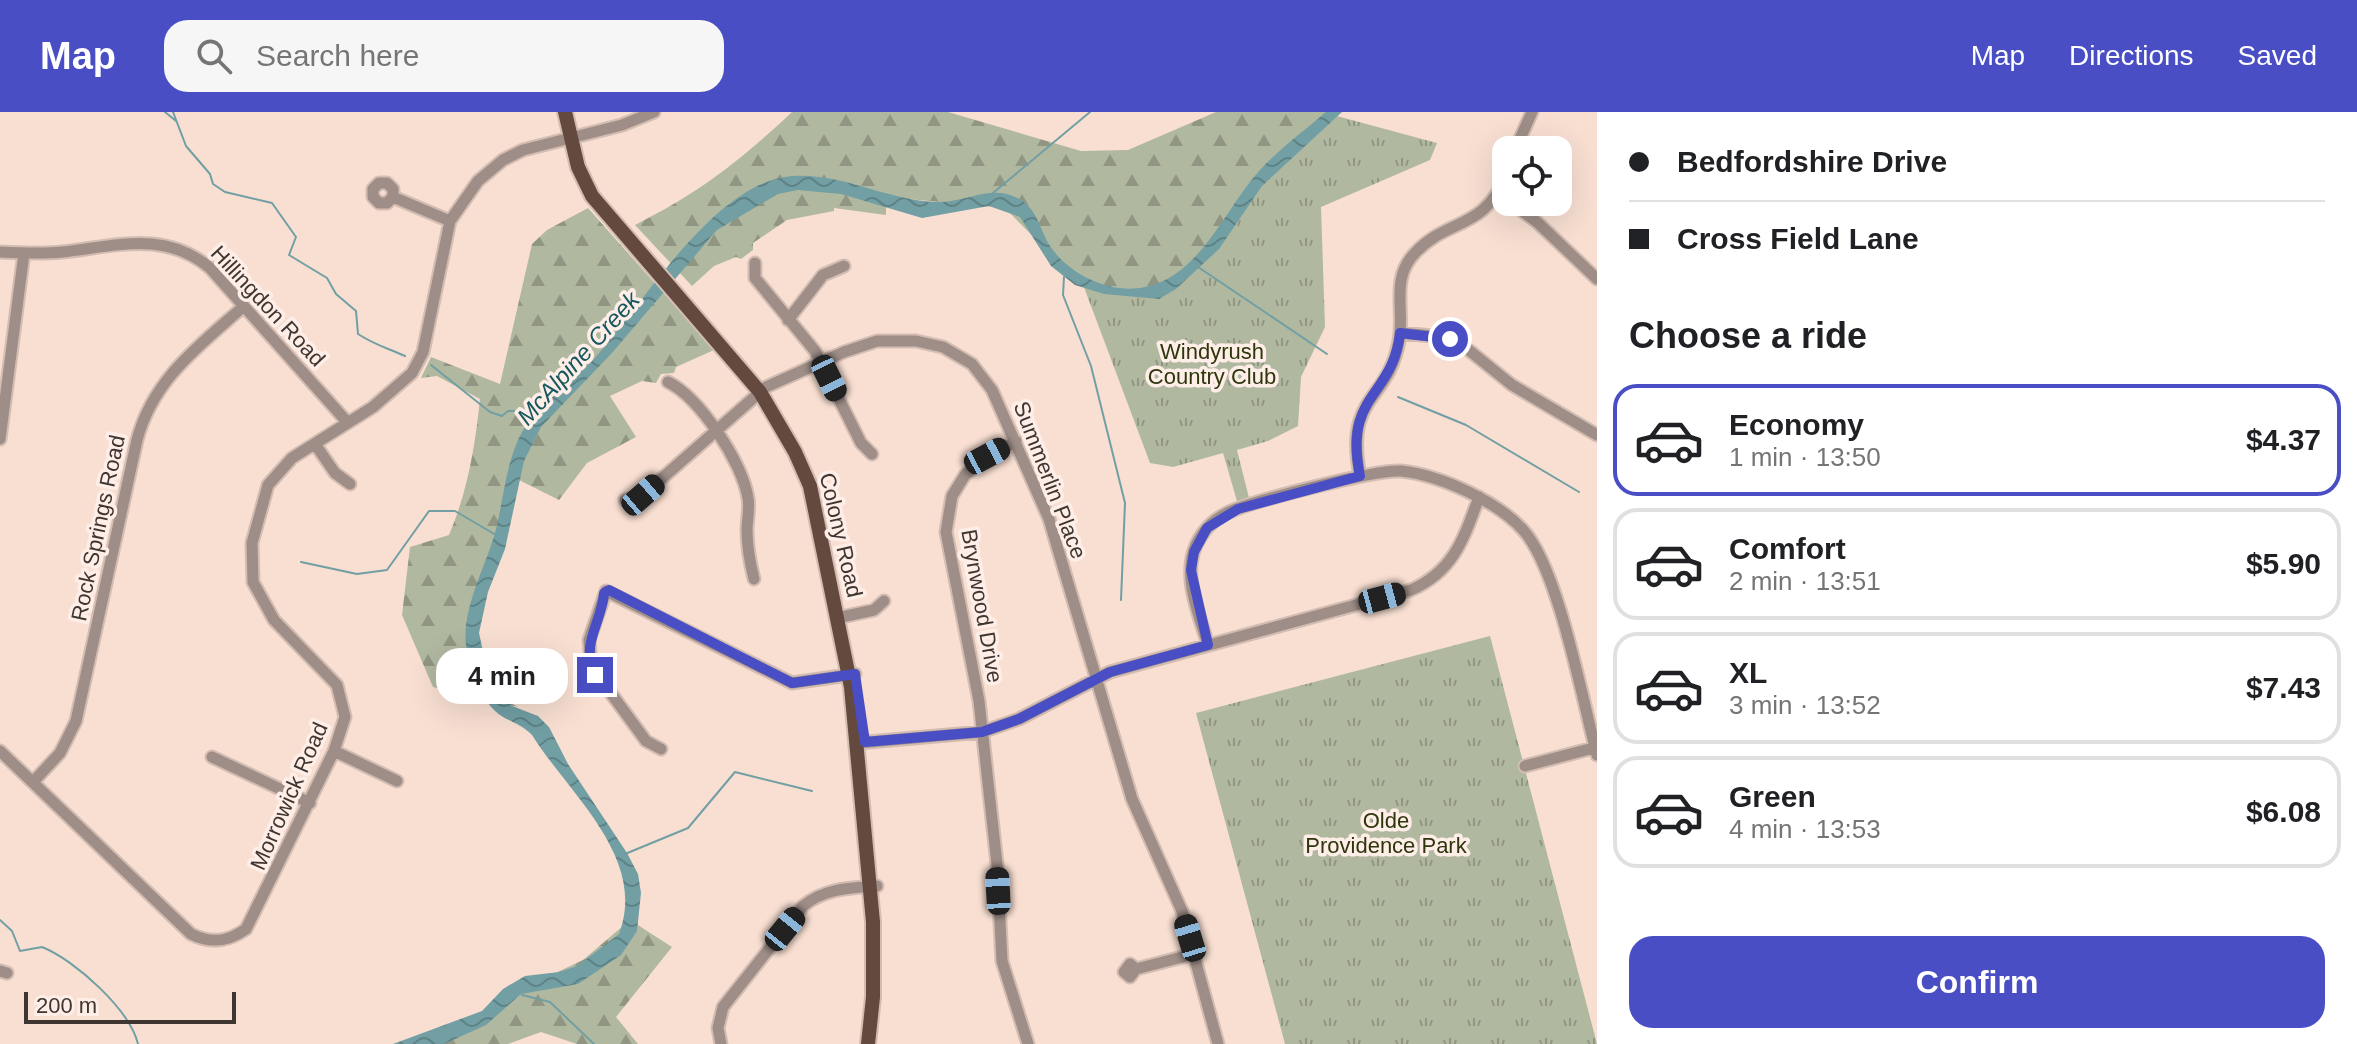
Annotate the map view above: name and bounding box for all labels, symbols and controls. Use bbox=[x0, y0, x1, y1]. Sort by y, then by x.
search box bbox=[164, 20, 724, 92]
icon: search bbox=[192, 34, 236, 78]
text: Map bbox=[40, 35, 116, 77]
text: Search here bbox=[256, 39, 419, 72]
text: Map bbox=[1971, 40, 2025, 71]
text: Directions bbox=[2069, 40, 2194, 71]
text: Saved bbox=[2238, 40, 2317, 71]
map controls bbox=[1492, 136, 1572, 216]
button: locate bbox=[1492, 136, 1572, 216]
text: Bedfordshire Drive bbox=[1677, 145, 1947, 178]
text: Cross Field Lane bbox=[1677, 222, 1919, 255]
street label: Hillingdon Road bbox=[206, 241, 330, 371]
water label: McAlpine Creek bbox=[511, 285, 646, 430]
text: Choose a ride bbox=[1629, 315, 1867, 356]
route start bbox=[1432, 321, 1468, 357]
park label: Windyrush Country Club bbox=[1148, 339, 1276, 389]
car bbox=[808, 351, 850, 405]
street label: Summerlin Place bbox=[1009, 398, 1091, 562]
icon: car bbox=[1633, 404, 1705, 476]
text: Economy bbox=[1729, 408, 1864, 441]
text: $4.37 bbox=[2246, 423, 2321, 456]
street label: Rock Springs Road bbox=[66, 433, 130, 623]
car bbox=[960, 434, 1014, 478]
text: 1 min · 13:50 bbox=[1729, 442, 1881, 472]
car bbox=[617, 470, 669, 520]
street label: Colony Road bbox=[815, 470, 867, 600]
street label: Brynwood Drive bbox=[956, 527, 1008, 685]
icon: car bbox=[1633, 528, 1705, 600]
text: Comfort bbox=[1729, 532, 1846, 565]
text: $5.90 bbox=[2246, 547, 2321, 580]
text: 2 min · 13:51 bbox=[1729, 566, 1881, 596]
car bbox=[1356, 580, 1408, 616]
callout: 4 min bbox=[435, 647, 567, 703]
icon: car bbox=[1633, 652, 1705, 724]
text: XL bbox=[1729, 656, 1767, 689]
route end bbox=[577, 657, 613, 693]
text: 4 min bbox=[468, 661, 536, 691]
text: $7.43 bbox=[2246, 671, 2321, 704]
text: 3 min · 13:52 bbox=[1729, 690, 1881, 720]
street label: Morrowick Road bbox=[245, 718, 333, 874]
icon: car bbox=[1633, 776, 1705, 848]
text: Green bbox=[1729, 780, 1816, 813]
text: $6.08 bbox=[2246, 795, 2321, 828]
park label: Olde Providence Park bbox=[1305, 808, 1468, 858]
text: 4 min · 13:53 bbox=[1729, 814, 1881, 844]
car bbox=[985, 866, 1011, 916]
car bbox=[761, 903, 809, 955]
car bbox=[1172, 912, 1208, 964]
button: Confirm bbox=[1629, 936, 2325, 1028]
scale bar bbox=[24, 988, 236, 1024]
text: 200 m bbox=[36, 993, 97, 1018]

